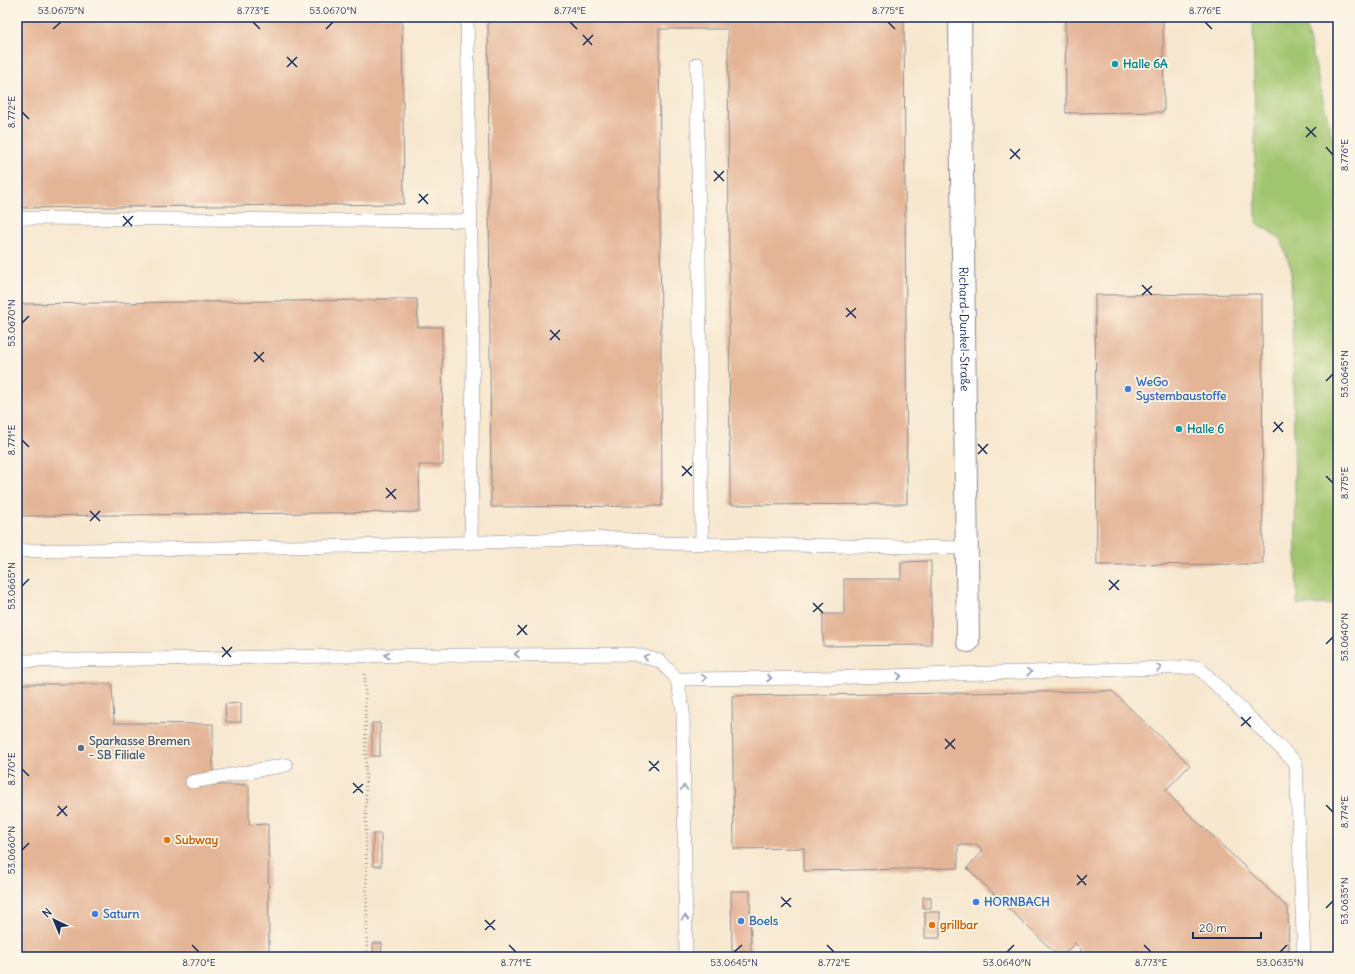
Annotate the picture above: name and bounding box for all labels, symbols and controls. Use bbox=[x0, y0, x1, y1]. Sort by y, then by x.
text: 53.0675°N bbox=[38, 4, 84, 17]
text: 8.773°E bbox=[237, 4, 269, 17]
text: 53.0670°N bbox=[309, 4, 357, 17]
text: 8.774°E bbox=[554, 4, 586, 17]
text: 8.775°E bbox=[872, 4, 904, 17]
text: 8.776°E bbox=[1189, 4, 1221, 17]
place label: Halle 6A bbox=[1123, 56, 1168, 71]
marker: Halle 6A bbox=[1110, 59, 1120, 69]
text: 8.772°E bbox=[5, 96, 18, 128]
text: 8.776°E bbox=[1338, 139, 1351, 171]
street label: Richard-Dunkel-Straße bbox=[956, 267, 973, 391]
text: 53.0670°N bbox=[5, 299, 18, 347]
text: 53.0645°N bbox=[1338, 350, 1351, 398]
place label: WeGo Systembaustoffe bbox=[1136, 374, 1227, 404]
marker: WeGo Systembaustoffe bbox=[1123, 384, 1133, 394]
place label: Halle 6 bbox=[1187, 421, 1224, 436]
text: 8.771°E bbox=[5, 424, 18, 455]
marker: Halle 6 bbox=[1174, 424, 1184, 434]
text: 8.775°E bbox=[1338, 467, 1351, 499]
text: 53.0665°N bbox=[5, 562, 18, 610]
text: 53.0640°N bbox=[1338, 613, 1351, 661]
one-way arrow bbox=[514, 650, 520, 659]
one-way arrow bbox=[384, 651, 390, 659]
one-way arrow bbox=[643, 653, 650, 662]
one-way arrow bbox=[1156, 664, 1162, 672]
one-way arrow bbox=[1026, 668, 1032, 676]
one-way arrow bbox=[896, 671, 902, 680]
one-way arrow bbox=[701, 674, 707, 682]
one-way arrow bbox=[766, 674, 772, 682]
place label: Sparkasse Bremen - SB Filiale bbox=[89, 733, 190, 762]
marker: Sparkasse Bremen - SB Filiale bbox=[76, 743, 86, 753]
text: 8.770°E bbox=[5, 752, 18, 786]
one-way arrow bbox=[680, 785, 688, 791]
text: 8.774°E bbox=[1338, 796, 1351, 828]
text: 53.0660°N bbox=[5, 826, 18, 874]
place label: Subway bbox=[175, 832, 219, 848]
marker: Subway bbox=[162, 835, 172, 845]
text: 53.0635°N bbox=[1338, 877, 1351, 925]
place label: HORNBACH bbox=[984, 894, 1050, 909]
marker: HORNBACH bbox=[971, 897, 981, 907]
north arrow bbox=[34, 900, 74, 940]
text: N bbox=[39, 905, 55, 920]
place label: Saturn bbox=[103, 906, 139, 921]
marker: Saturn bbox=[90, 909, 100, 919]
place label: Boels bbox=[749, 913, 779, 928]
scale bar bbox=[1193, 914, 1261, 940]
one-way arrow bbox=[681, 915, 689, 921]
marker: Boels bbox=[736, 916, 746, 926]
place label: grillbar bbox=[940, 917, 978, 933]
marker: grillbar bbox=[927, 920, 937, 930]
text: 20 m bbox=[1199, 920, 1227, 935]
text: 8.770°E bbox=[182, 956, 216, 969]
text: 8.771°E bbox=[501, 956, 532, 969]
text: 53.0645°N bbox=[710, 956, 758, 969]
text: 8.772°E bbox=[818, 956, 850, 969]
text: 53.0640°N bbox=[983, 956, 1031, 969]
text: 8.773°E bbox=[1135, 956, 1167, 969]
text: 53.0635°N bbox=[1256, 956, 1304, 969]

